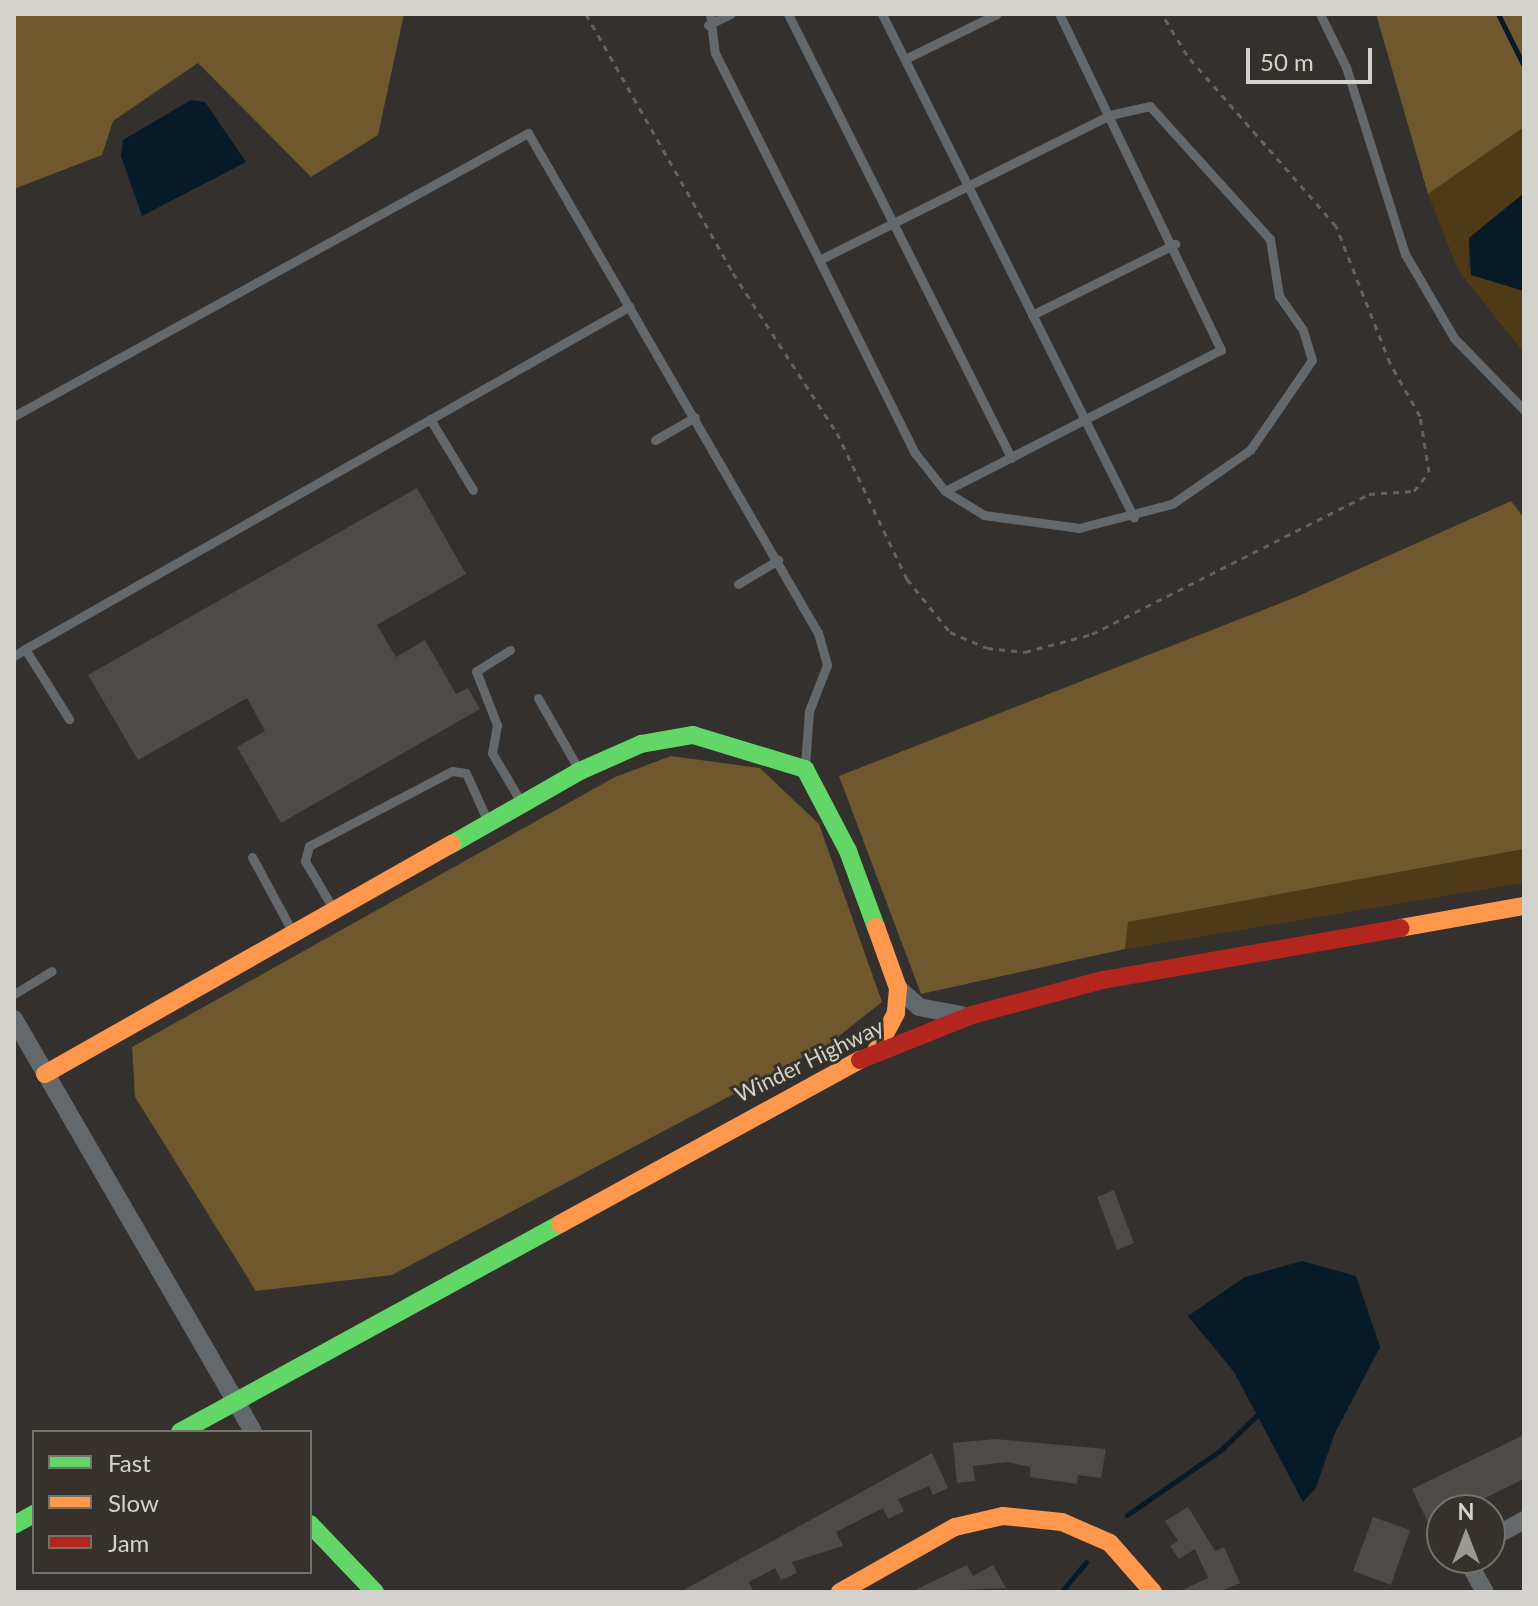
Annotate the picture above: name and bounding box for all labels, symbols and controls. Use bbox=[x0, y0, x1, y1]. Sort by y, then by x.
scale bar bbox=[1250, 32, 1376, 82]
text: 50 m bbox=[1260, 47, 1314, 76]
street label: Winder Highway bbox=[730, 1013, 888, 1107]
legend bbox=[32, 1430, 312, 1574]
text: Fast bbox=[108, 1448, 151, 1477]
text: Slow bbox=[108, 1488, 159, 1517]
north arrow bbox=[1426, 1494, 1506, 1574]
text: N bbox=[1458, 1498, 1474, 1525]
text: Jam bbox=[108, 1528, 149, 1557]

